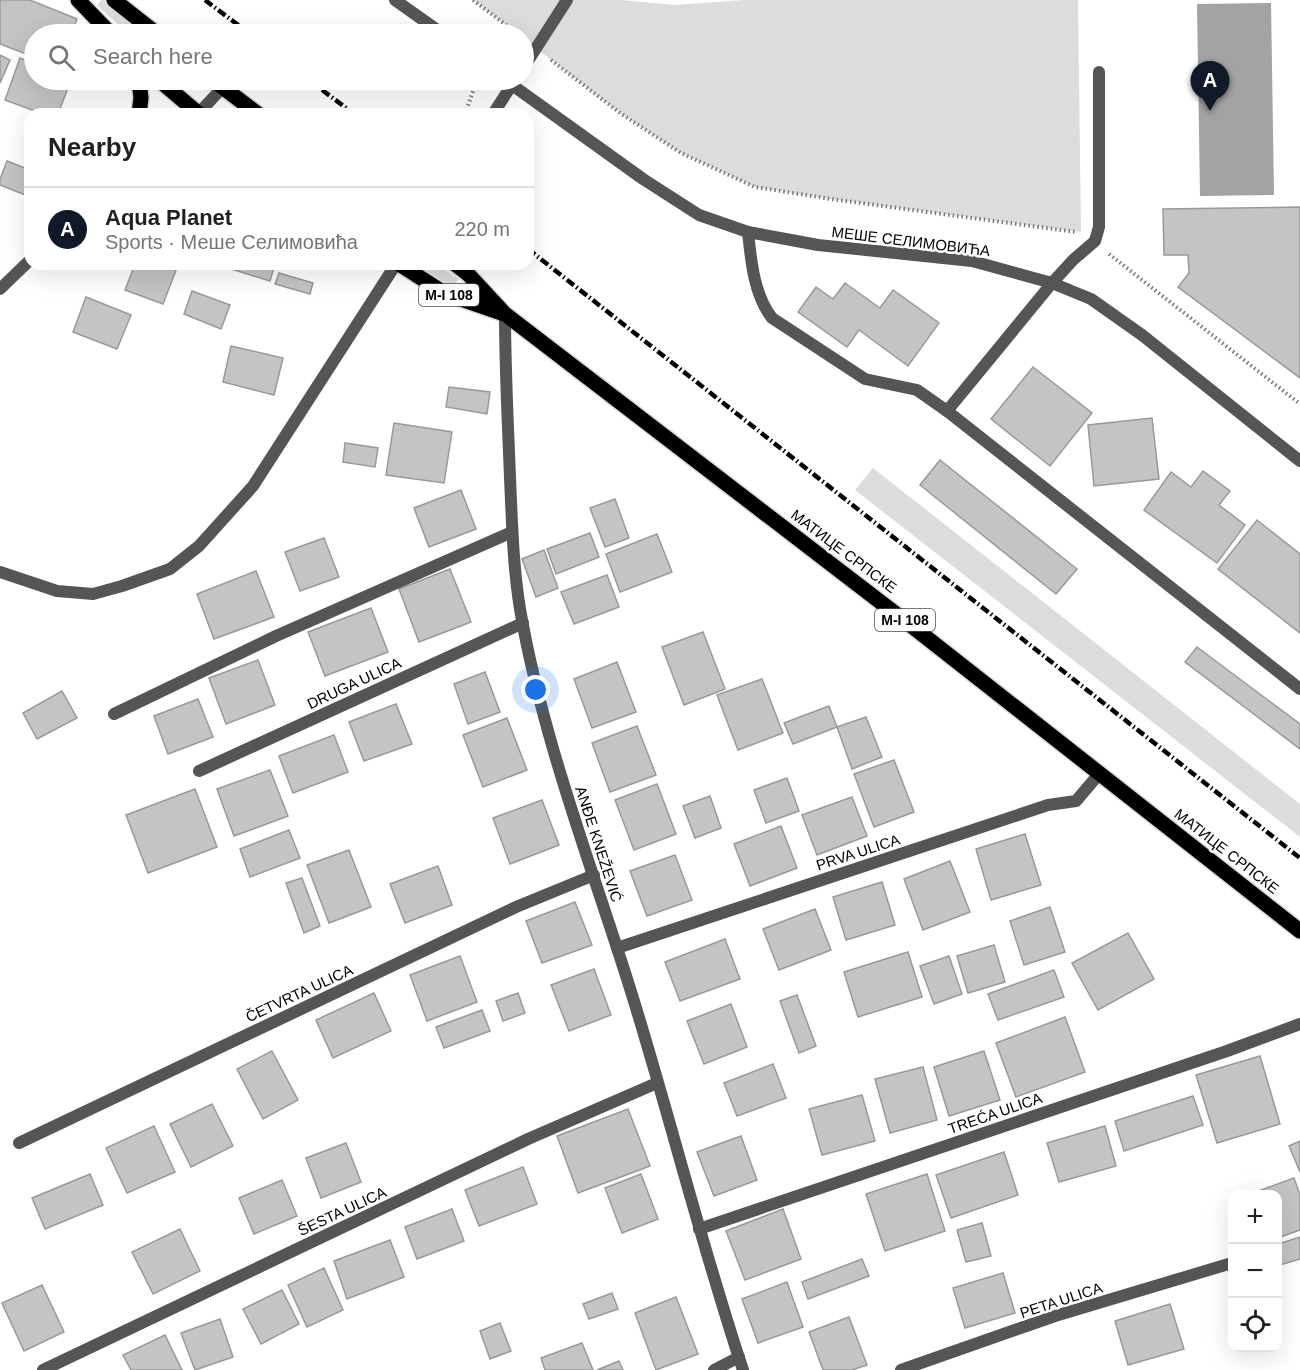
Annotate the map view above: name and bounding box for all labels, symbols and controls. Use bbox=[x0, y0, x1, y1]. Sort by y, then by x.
search box bbox=[24, 24, 534, 90]
icon: search bbox=[45, 41, 78, 74]
text: Search here bbox=[93, 44, 213, 69]
pin: A bbox=[1190, 62, 1230, 111]
text: Nearby bbox=[48, 132, 136, 162]
text: Aqua Planet bbox=[105, 205, 232, 230]
text: A bbox=[60, 218, 75, 240]
text: 220 m bbox=[454, 218, 510, 240]
street label: МЕШЕ СЕЛИМОВИЋА bbox=[831, 223, 991, 259]
text: Sports · Меше Селимовића bbox=[105, 231, 358, 253]
road number: M-I 108 bbox=[419, 284, 479, 306]
street label: МАТИЦЕ СРПСКЕ bbox=[788, 506, 900, 596]
road number: M-I 108 bbox=[875, 609, 935, 631]
street label: DRUGA ULICA bbox=[304, 654, 404, 712]
your location bbox=[521, 675, 550, 704]
street label: ANĐE KNEŽEVIĆ bbox=[572, 784, 626, 904]
street label: МАТИЦЕ СРПСКЕ bbox=[1171, 805, 1283, 897]
street label: PRVA ULICA bbox=[814, 830, 902, 874]
street label: ČETVRTA ULICA bbox=[243, 961, 355, 1025]
street label: TREĆA ULICA bbox=[946, 1089, 1044, 1137]
street label: ŠESTA ULICA bbox=[295, 1183, 389, 1239]
map controls bbox=[1228, 1190, 1282, 1352]
button: + bbox=[1228, 1190, 1282, 1244]
button: − bbox=[1228, 1244, 1282, 1298]
street label: PETA ULICA bbox=[1018, 1279, 1104, 1321]
button: locate bbox=[1228, 1298, 1282, 1352]

